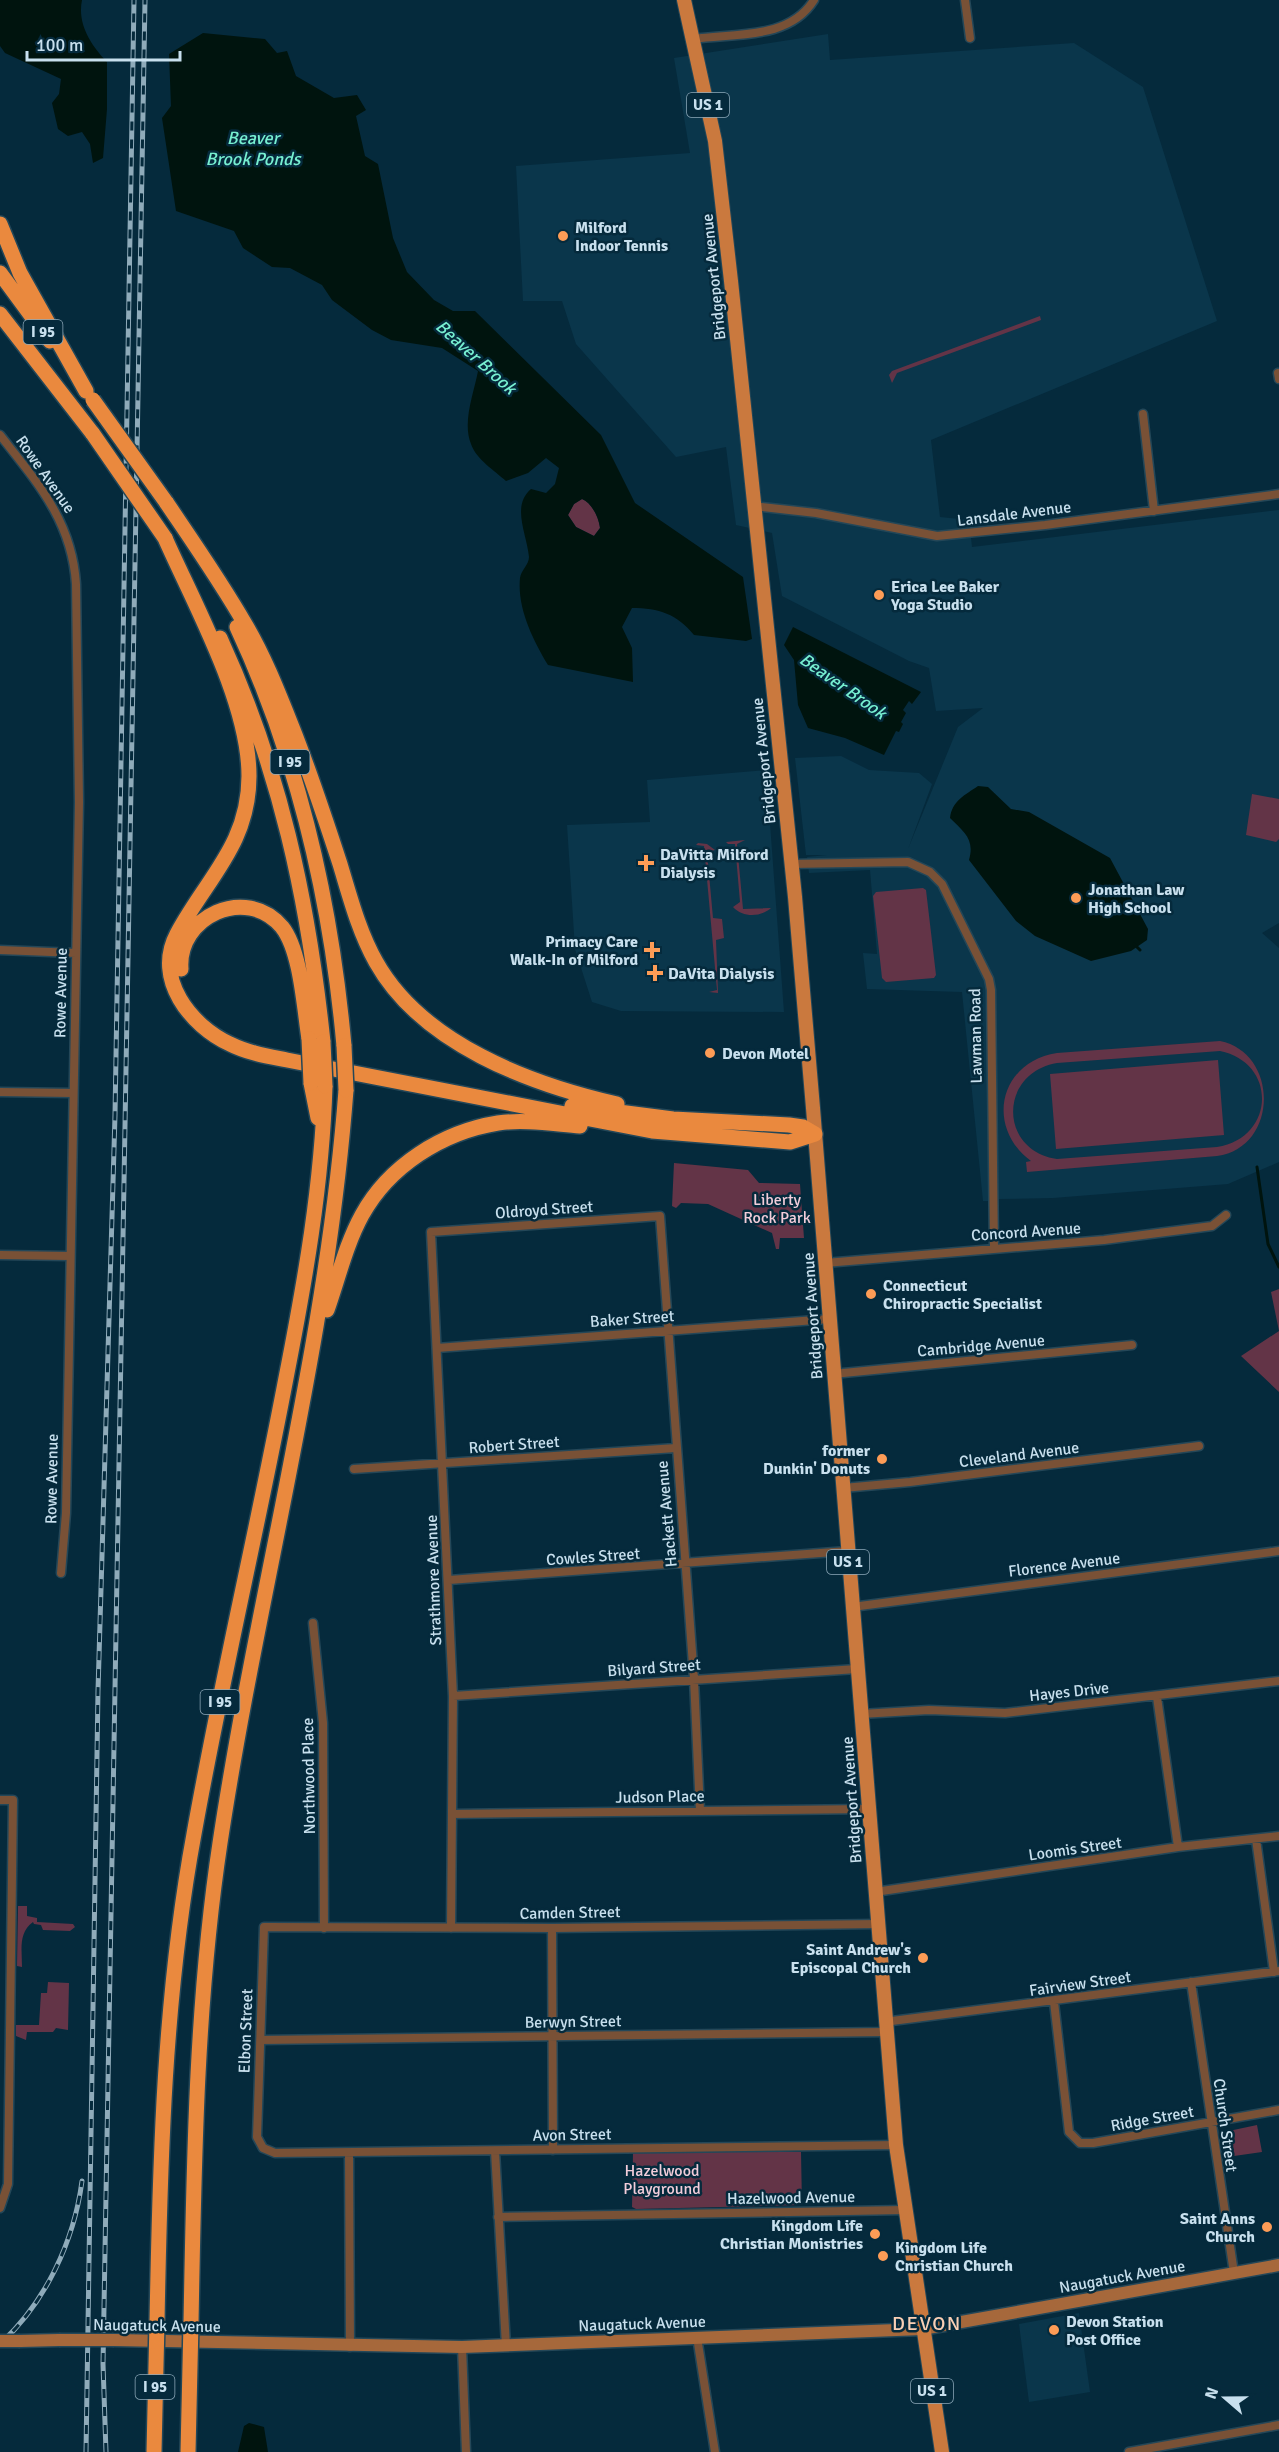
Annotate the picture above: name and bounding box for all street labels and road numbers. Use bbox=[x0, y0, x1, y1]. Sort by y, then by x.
road number: US 1 bbox=[687, 93, 729, 117]
street label: Bridgeport Avenue bbox=[697, 213, 731, 341]
road number: I 95 bbox=[24, 320, 63, 344]
street label: Rowe Avenue bbox=[11, 432, 79, 517]
street label: Lansdale Avenue bbox=[956, 497, 1072, 531]
street label: Bridgeport Avenue bbox=[747, 697, 781, 825]
road number: I 95 bbox=[270, 750, 310, 774]
street label: Rowe Avenue bbox=[50, 948, 72, 1038]
street label: Lawman Road bbox=[965, 988, 987, 1084]
street label: Oldroyd Street bbox=[494, 1197, 594, 1223]
street label: Concord Avenue bbox=[970, 1218, 1082, 1246]
street label: Bridgeport Avenue bbox=[799, 1252, 827, 1380]
street label: Baker Street bbox=[589, 1306, 675, 1332]
street label: Cambridge Avenue bbox=[917, 1330, 1046, 1362]
street label: Robert Street bbox=[468, 1432, 561, 1458]
street label: Rowe Avenue bbox=[41, 1434, 63, 1524]
street label: Cleveland Avenue bbox=[958, 1438, 1080, 1472]
street label: Hackett Avenue bbox=[652, 1460, 682, 1568]
street label: Strathmore Avenue bbox=[422, 1514, 446, 1646]
street label: Cowles Street bbox=[545, 1544, 641, 1570]
street label: Florence Avenue bbox=[1007, 1548, 1121, 1582]
road number: US 1 bbox=[827, 1550, 869, 1574]
street label: Bilyard Street bbox=[607, 1655, 702, 1681]
street label: Hayes Drive bbox=[1028, 1678, 1110, 1706]
road number: I 95 bbox=[200, 1690, 240, 1714]
street label: Northwood Place bbox=[298, 1717, 320, 1835]
street label: Bridgeport Avenue bbox=[838, 1736, 866, 1864]
street label: Judson Place bbox=[615, 1786, 705, 1808]
street label: Loomis Street bbox=[1027, 1832, 1123, 1865]
street label: Camden Street bbox=[519, 1902, 621, 1924]
street label: Fairview Street bbox=[1028, 1967, 1133, 2001]
street label: Elbon Street bbox=[235, 1988, 257, 2074]
street label: Berwyn Street bbox=[524, 2011, 622, 2033]
street label: Church Street bbox=[1209, 2077, 1242, 2174]
street label: Ridge Street bbox=[1109, 2102, 1196, 2136]
street label: Avon Street bbox=[532, 2124, 612, 2146]
street label: Hazelwood Avenue bbox=[727, 2187, 855, 2209]
street label: Naugatuck Avenue bbox=[1058, 2256, 1187, 2298]
street label: Naugatuck Avenue bbox=[578, 2312, 706, 2336]
street label: Naugatuck Avenue bbox=[93, 2315, 221, 2337]
road number: I 95 bbox=[136, 2375, 174, 2399]
road number: US 1 bbox=[911, 2379, 953, 2403]

